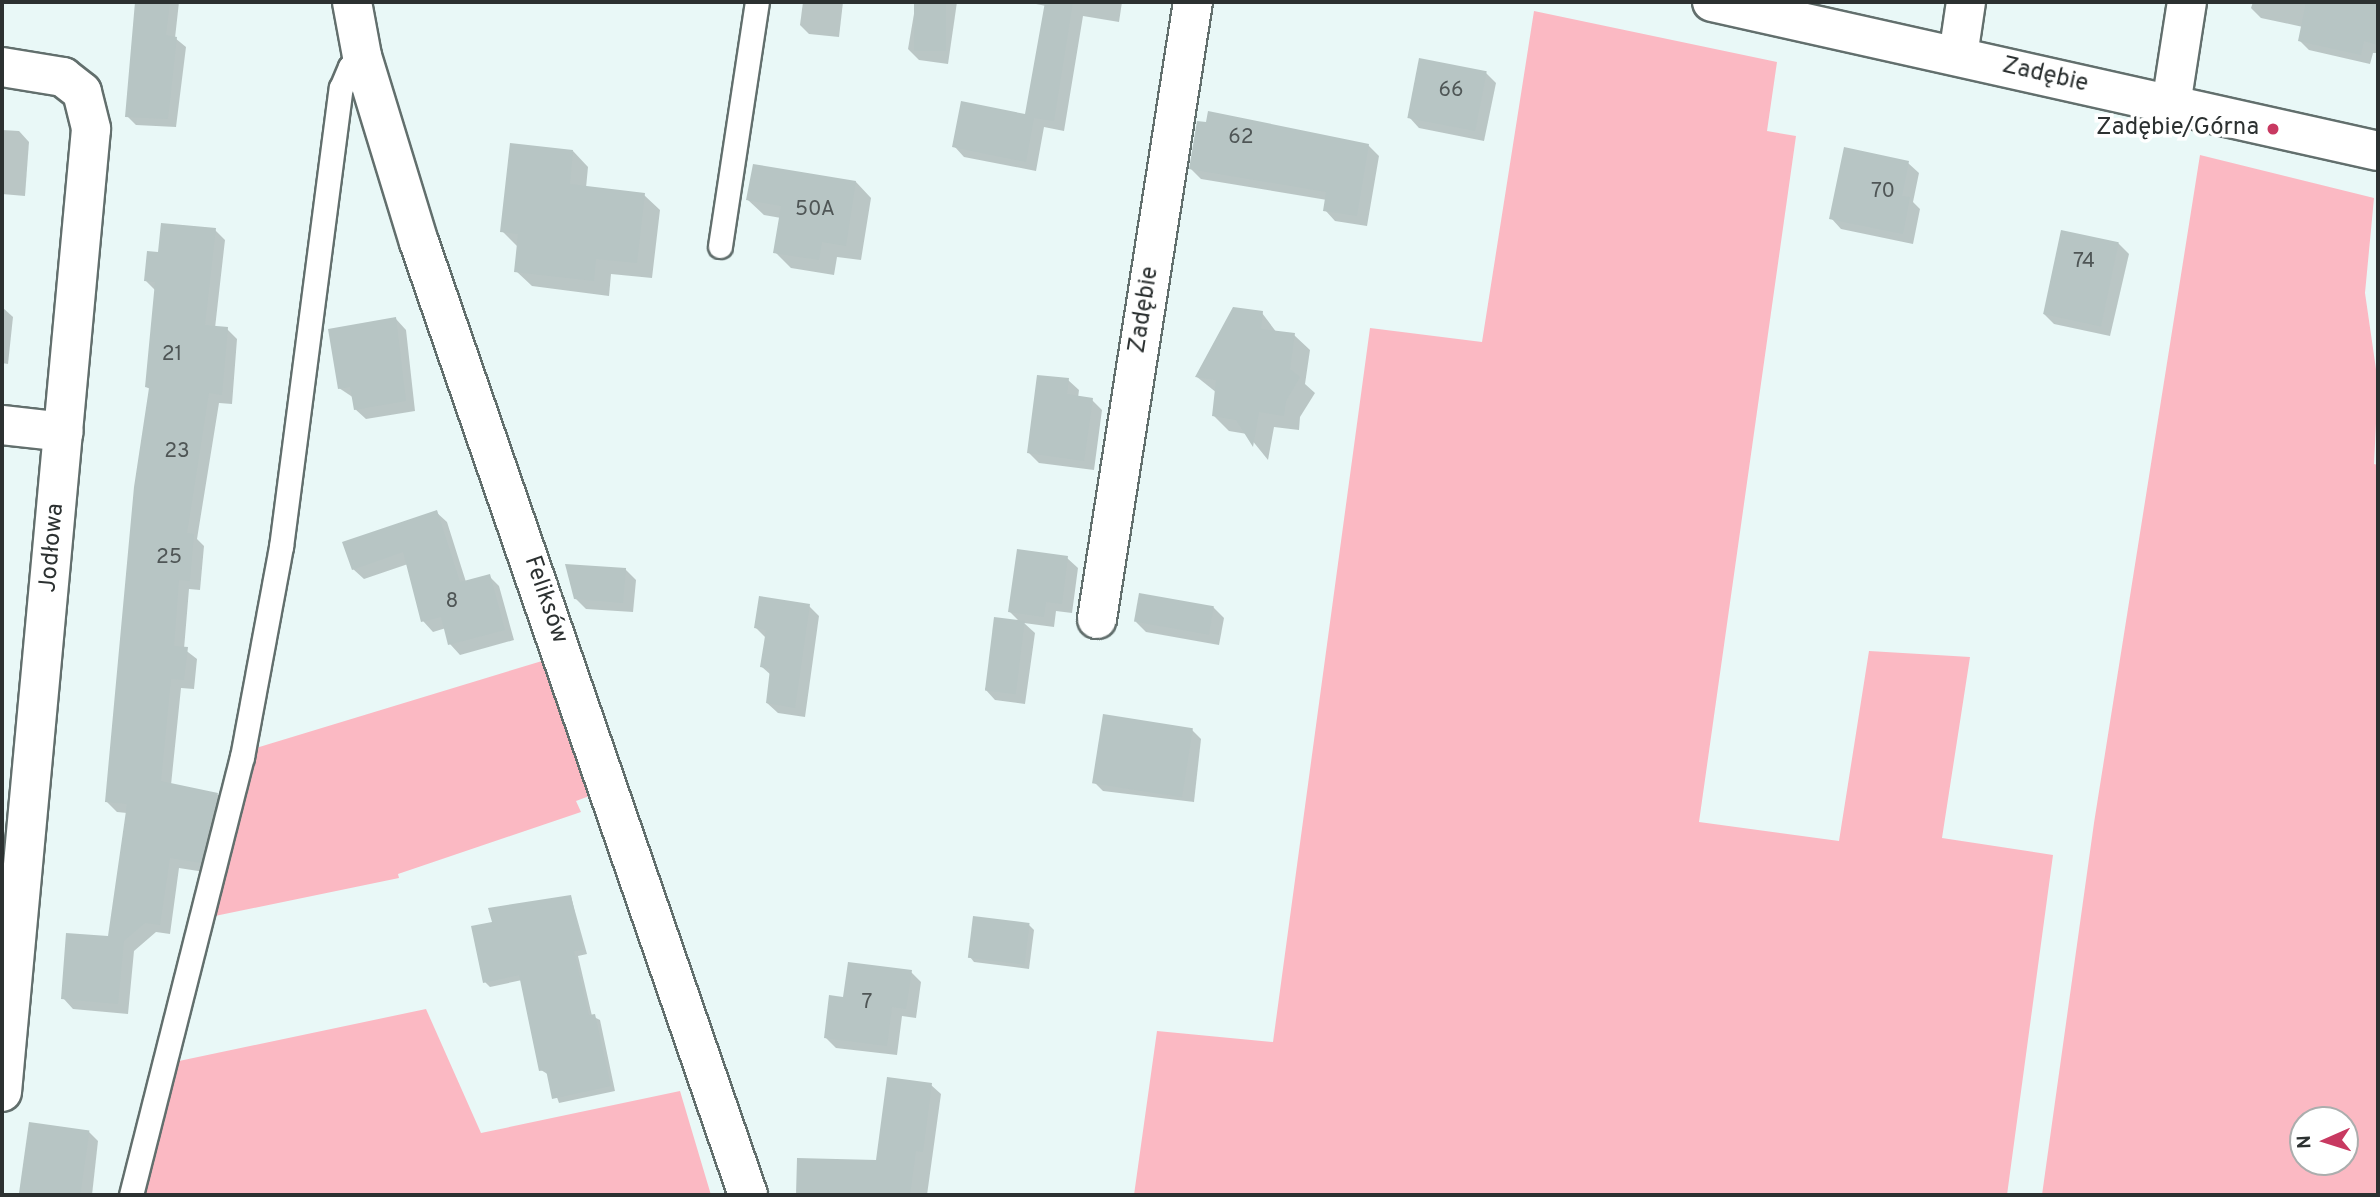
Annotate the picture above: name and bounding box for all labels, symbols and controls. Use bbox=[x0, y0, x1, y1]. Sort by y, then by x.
street label: Zadębie bbox=[1999, 52, 2091, 100]
house number: 66 bbox=[1438, 78, 1464, 104]
place label: Zadębie/Górna bbox=[2096, 115, 2259, 143]
marker: Zadębie/Górna bbox=[2265, 121, 2281, 137]
house number: 62 bbox=[1228, 125, 1254, 151]
house number: 70 bbox=[1871, 179, 1895, 205]
house number: 50A bbox=[795, 197, 835, 223]
house number: 74 bbox=[2073, 249, 2095, 275]
street label: Zadębie bbox=[1124, 265, 1166, 355]
house number: 21 bbox=[162, 342, 182, 368]
house number: 23 bbox=[164, 439, 190, 465]
street label: Jodłowa bbox=[35, 502, 71, 594]
house number: 25 bbox=[156, 545, 182, 571]
street label: Feliksów bbox=[517, 552, 573, 648]
house number: 8 bbox=[446, 589, 458, 615]
house number: 7 bbox=[862, 990, 872, 1016]
north arrow bbox=[2289, 1106, 2359, 1176]
text: N bbox=[2293, 1135, 2317, 1149]

